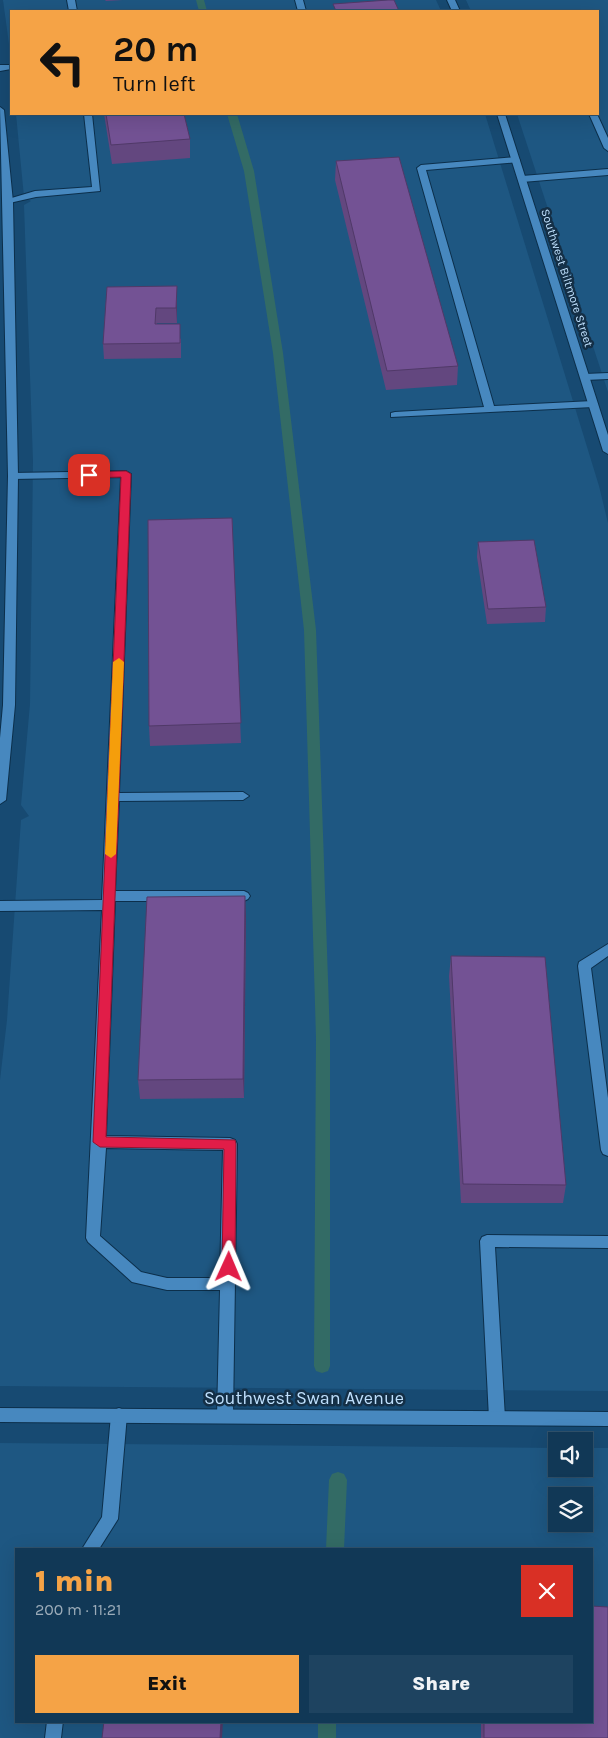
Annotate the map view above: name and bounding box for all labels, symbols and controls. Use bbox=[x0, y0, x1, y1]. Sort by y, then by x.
text: 20 m bbox=[113, 29, 198, 70]
icon: left bbox=[30, 30, 95, 95]
text: Turn left bbox=[113, 71, 196, 97]
street label: Southwest Biltmore Street bbox=[538, 207, 596, 349]
pin bbox=[68, 454, 110, 496]
icon: arrive bbox=[75, 461, 103, 489]
position arrow bbox=[202, 1240, 254, 1292]
street label: Southwest Swan Avenue bbox=[204, 1387, 404, 1409]
map controls bbox=[548, 1432, 593, 1532]
button: sound bbox=[548, 1432, 593, 1477]
button: layers bbox=[548, 1487, 593, 1532]
text: 1 min bbox=[35, 1563, 114, 1599]
button: close bbox=[521, 1565, 573, 1617]
text: 200 m · 11:21 bbox=[35, 1600, 121, 1619]
button: Exit bbox=[35, 1655, 299, 1713]
button: Share bbox=[309, 1655, 573, 1713]

